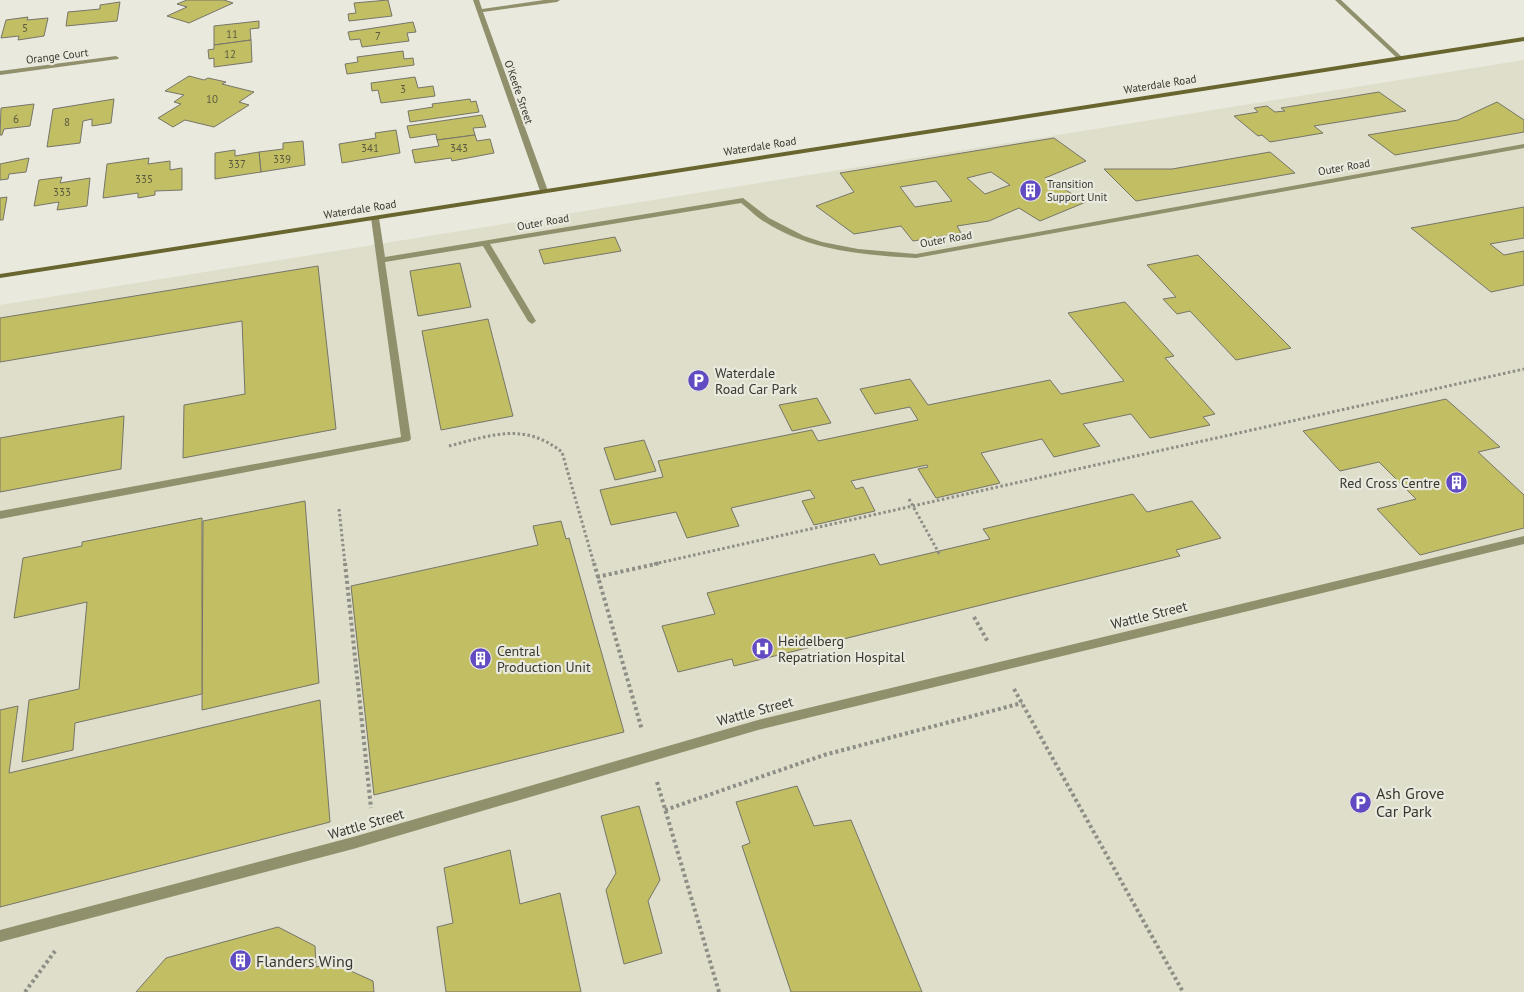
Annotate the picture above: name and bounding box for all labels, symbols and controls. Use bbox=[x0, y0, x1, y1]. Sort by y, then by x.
house number: 5 bbox=[22, 21, 28, 35]
house number: 11 bbox=[226, 27, 238, 41]
house number: 7 bbox=[375, 29, 381, 43]
street label: Orange Court bbox=[25, 45, 89, 67]
house number: 12 bbox=[224, 47, 236, 61]
street label: O'Keefe Street bbox=[502, 58, 537, 126]
street label: Waterdale Road bbox=[1123, 71, 1197, 97]
house number: 3 bbox=[400, 82, 406, 96]
house number: 10 bbox=[206, 92, 218, 106]
house number: 6 bbox=[13, 112, 19, 126]
house number: 8 bbox=[64, 115, 70, 129]
street label: Waterdale Road bbox=[723, 133, 797, 159]
house number: 341 bbox=[361, 141, 379, 155]
house number: 343 bbox=[450, 141, 468, 155]
house number: 339 bbox=[273, 152, 291, 166]
street label: Outer Road bbox=[1317, 156, 1371, 178]
house number: 337 bbox=[228, 157, 246, 171]
house number: 335 bbox=[135, 172, 153, 186]
place label: Transition Support Unit bbox=[1047, 177, 1107, 204]
building icon: Transition Support Unit bbox=[1019, 178, 1043, 202]
house number: 333 bbox=[53, 185, 71, 199]
street label: Waterdale Road bbox=[323, 196, 397, 222]
street label: Outer Road bbox=[516, 211, 570, 233]
street label: Outer Road bbox=[919, 228, 973, 250]
place label: Waterdale Road Car Park bbox=[715, 364, 798, 398]
parking icon: Waterdale Road Car Park bbox=[687, 369, 711, 393]
building icon: Red Cross Centre bbox=[1444, 471, 1468, 495]
place label: Red Cross Centre bbox=[1340, 474, 1440, 492]
street label: Wattle Street bbox=[1109, 597, 1189, 633]
place label: Heidelberg Repatriation Hospital bbox=[778, 632, 905, 666]
hospital icon: Heidelberg Repatriation Hospital bbox=[750, 637, 774, 661]
place label: Central Production Unit bbox=[497, 642, 591, 676]
building icon: Central Production Unit bbox=[469, 647, 493, 671]
street label: Wattle Street bbox=[715, 692, 795, 730]
place label: Ash Grove Car Park bbox=[1376, 783, 1444, 821]
parking icon: Ash Grove Car Park bbox=[1348, 790, 1372, 814]
street label: Wattle Street bbox=[326, 805, 406, 843]
building icon: Flanders Wing bbox=[228, 949, 252, 973]
place label: Flanders Wing bbox=[256, 951, 353, 971]

